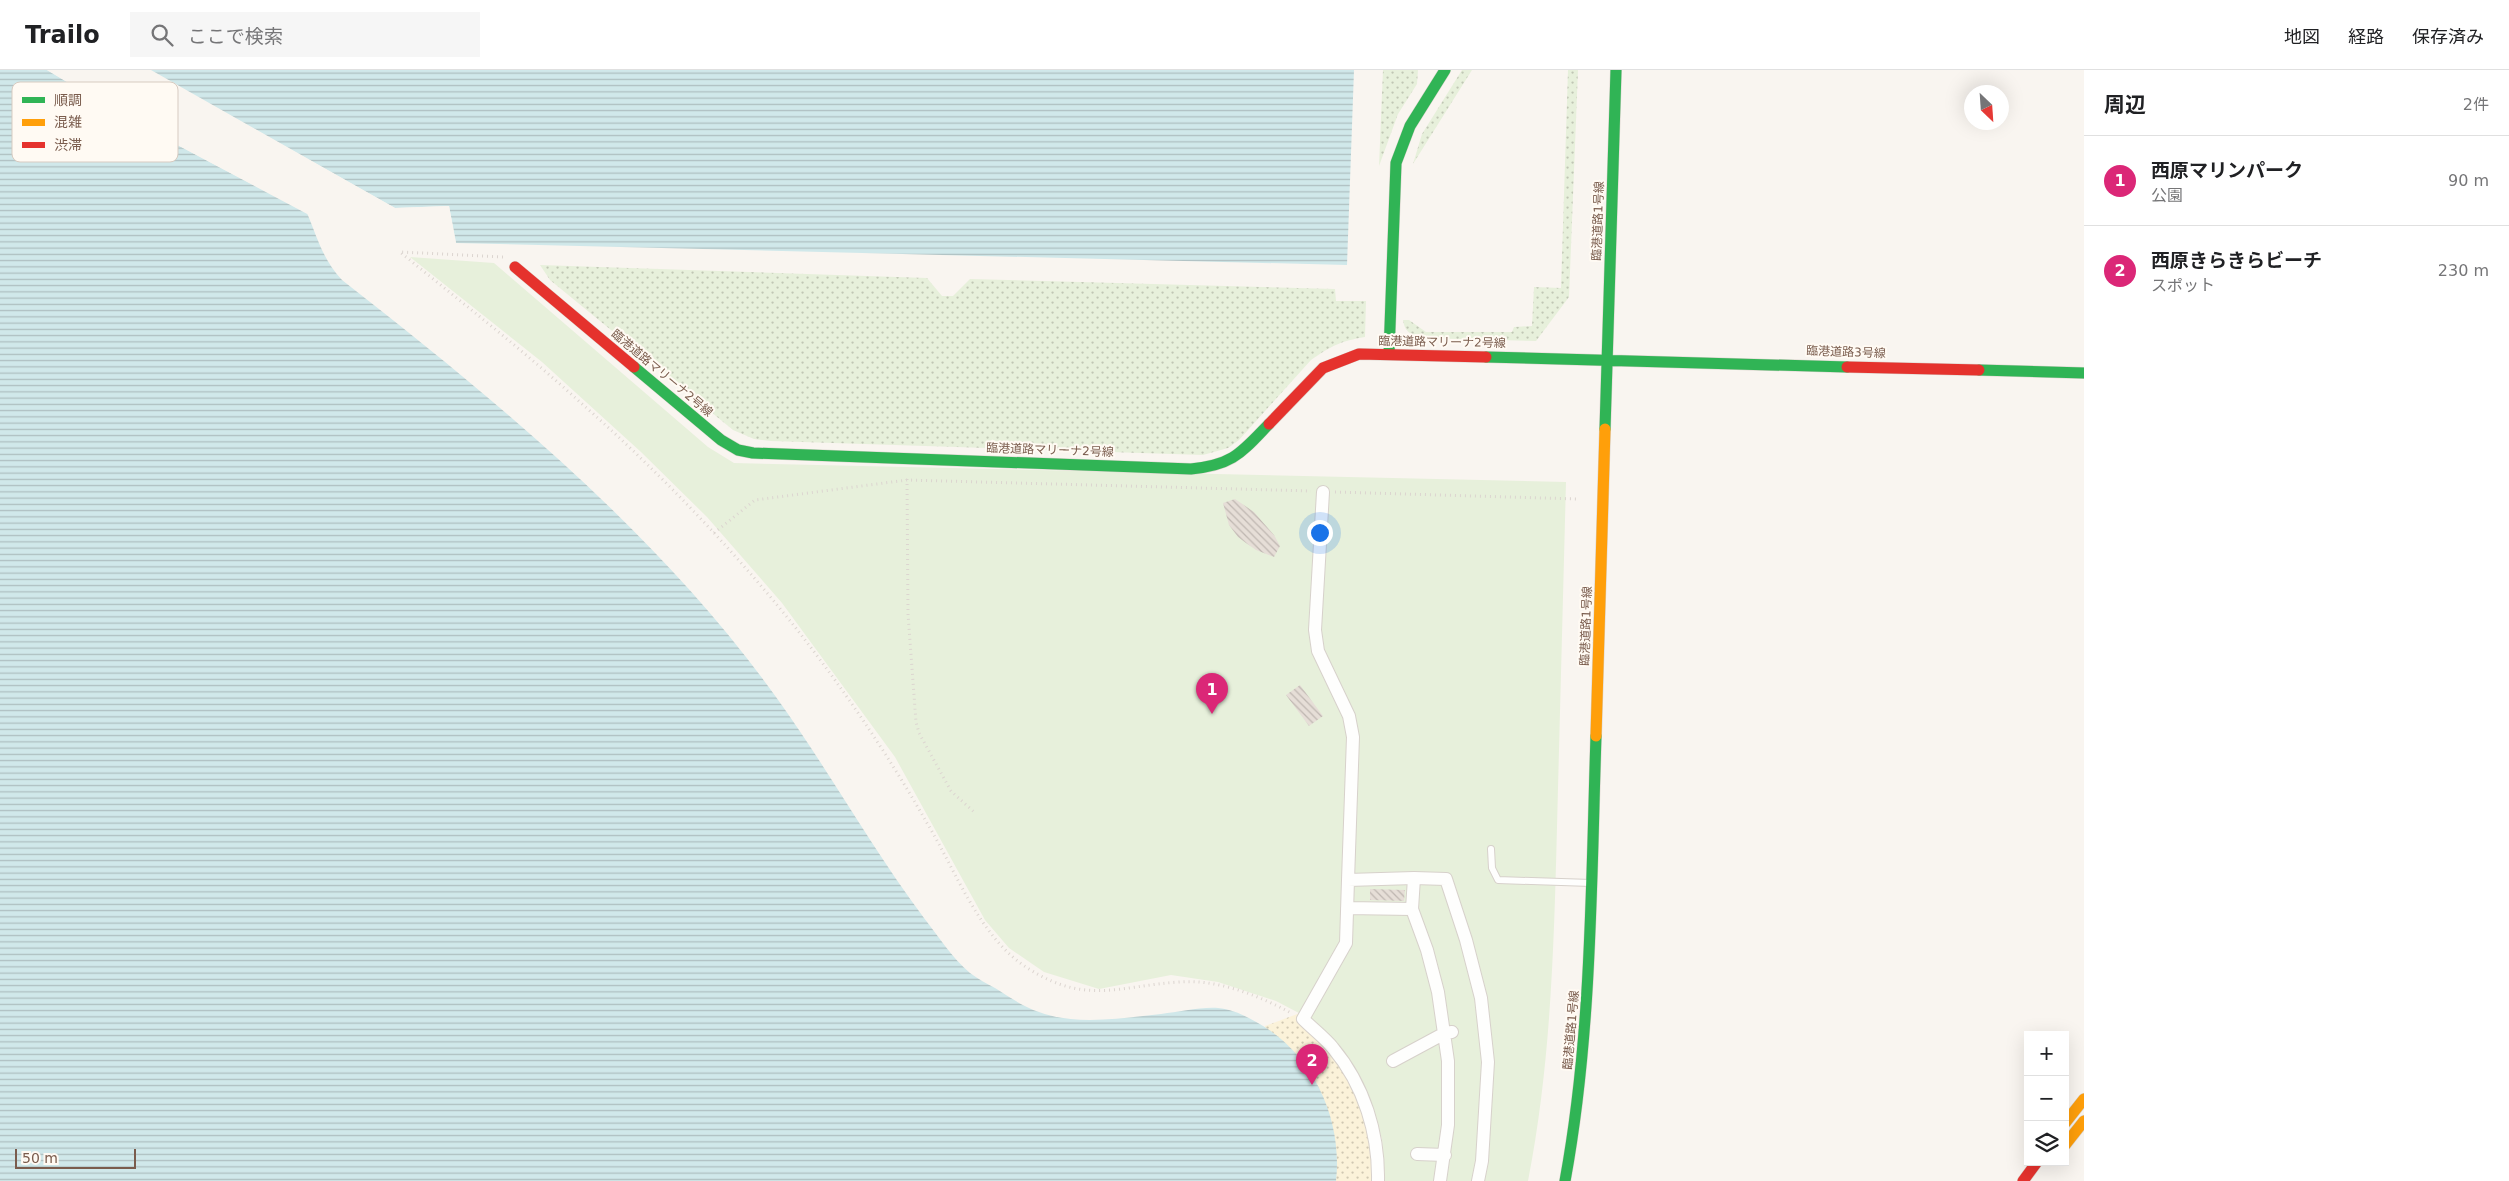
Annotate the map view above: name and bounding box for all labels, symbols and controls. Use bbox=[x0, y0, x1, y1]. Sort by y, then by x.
search box bbox=[130, 12, 480, 57]
text: Trailo bbox=[25, 21, 100, 49]
icon: search bbox=[148, 21, 176, 49]
text: ここで検索 bbox=[188, 25, 283, 47]
text: 地図 bbox=[2284, 26, 2320, 47]
text: 経路 bbox=[2348, 26, 2384, 47]
text: 保存済み bbox=[2412, 26, 2484, 47]
legend bbox=[12, 82, 178, 162]
north arrow bbox=[1964, 85, 2009, 130]
text: 順調 bbox=[54, 92, 82, 108]
text: 周辺 bbox=[2104, 93, 2146, 117]
text: 2件 bbox=[2463, 95, 2489, 114]
text: 混雑 bbox=[54, 114, 82, 130]
text: 渋滞 bbox=[54, 137, 82, 153]
text: 西原マリンパーク bbox=[2151, 159, 2303, 181]
text: 1 bbox=[2114, 171, 2126, 190]
text: 90 m bbox=[2448, 171, 2489, 190]
street label: 臨港道路1号線 bbox=[1590, 181, 1606, 261]
text: 公園 bbox=[2151, 186, 2183, 205]
text: 西原きらきらビーチ bbox=[2151, 249, 2322, 271]
text: 2 bbox=[2114, 261, 2126, 280]
text: 230 m bbox=[2438, 261, 2489, 280]
text: スポット bbox=[2151, 276, 2215, 295]
street label: 臨港道路マリーナ2号線 bbox=[609, 327, 715, 419]
street label: 臨港道路マリーナ2号線 bbox=[1378, 334, 1506, 350]
street label: 臨港道路3号線 bbox=[1806, 344, 1886, 360]
street label: 臨港道路マリーナ2号線 bbox=[986, 441, 1114, 459]
your location bbox=[1307, 520, 1333, 546]
street label: 臨港道路1号線 bbox=[1578, 586, 1594, 666]
pin: 1 bbox=[1196, 673, 1228, 714]
street label: 臨港道路1号線 bbox=[1561, 990, 1581, 1070]
map controls bbox=[2024, 1031, 2069, 1166]
button: + bbox=[2024, 1031, 2069, 1076]
pin: 2 bbox=[1296, 1044, 1328, 1085]
button: − bbox=[2024, 1076, 2069, 1121]
button: layers bbox=[2024, 1121, 2069, 1166]
scale bar bbox=[15, 1146, 136, 1169]
text: 50 m bbox=[22, 1150, 58, 1166]

